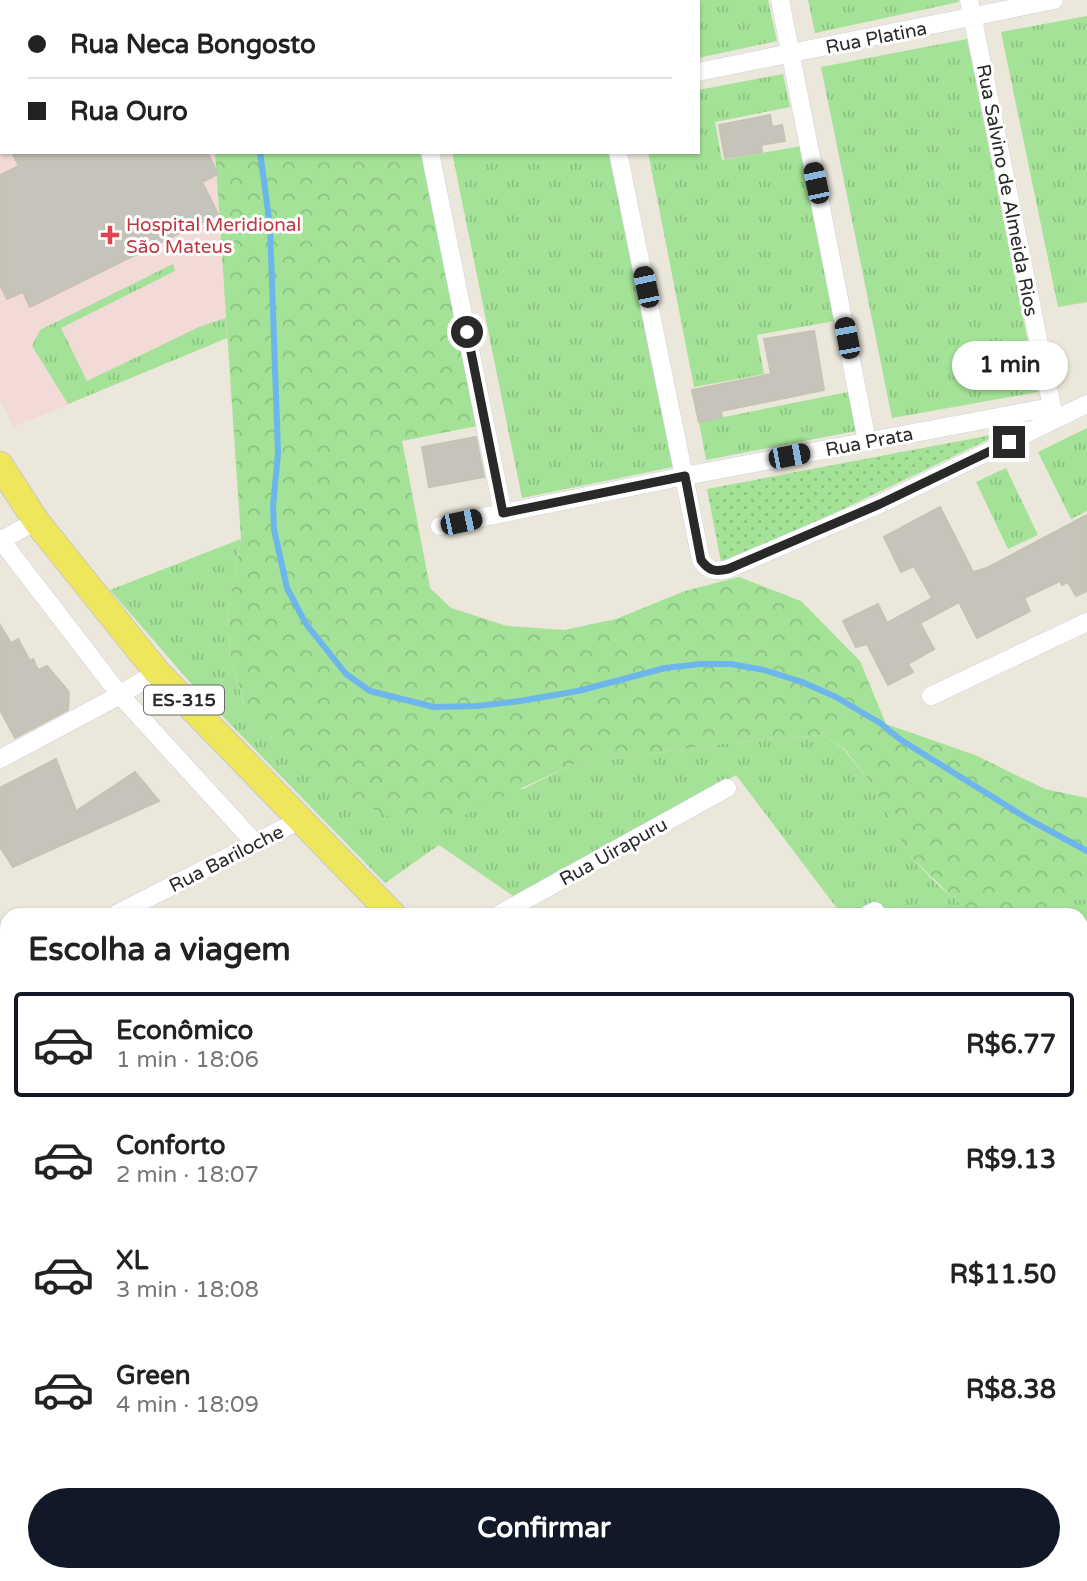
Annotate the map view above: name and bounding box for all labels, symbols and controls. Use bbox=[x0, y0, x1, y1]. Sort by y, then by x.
street label: Rua Platina bbox=[824, 17, 929, 59]
text: Rua Neca Bongosto bbox=[70, 29, 316, 60]
street label: Rua Salvino de Almeida Rios bbox=[972, 62, 1042, 318]
text: Rua Ouro bbox=[70, 96, 188, 127]
car bbox=[802, 160, 831, 206]
place label: Hospital Meridional São Mateus bbox=[126, 214, 301, 258]
marker: Hospital Meridional São Mateus bbox=[100, 225, 120, 245]
car bbox=[632, 264, 661, 310]
car bbox=[833, 315, 862, 361]
route start bbox=[451, 316, 483, 348]
callout: 1 min bbox=[951, 340, 1067, 390]
text: 1 min bbox=[979, 351, 1041, 379]
street label: Rua Prata bbox=[823, 423, 915, 461]
route end bbox=[993, 426, 1025, 458]
car bbox=[767, 442, 812, 470]
car bbox=[439, 507, 484, 537]
road number: ES-315 bbox=[144, 686, 224, 714]
street label: Rua Uirapuru bbox=[556, 813, 671, 891]
street label: Rua Bariloche bbox=[166, 821, 287, 897]
text: Escolha a viagem bbox=[28, 931, 291, 969]
icon: car bbox=[32, 1013, 95, 1076]
text: Econômico bbox=[116, 1015, 253, 1046]
text: R$6.77 bbox=[966, 1029, 1056, 1060]
text: 1 min · 18:06 bbox=[116, 1046, 259, 1074]
icon: car bbox=[32, 1128, 95, 1191]
text: Conforto bbox=[116, 1130, 225, 1161]
text: R$9.13 bbox=[966, 1144, 1056, 1175]
text: 2 min · 18:07 bbox=[116, 1161, 259, 1189]
icon: car bbox=[32, 1243, 95, 1306]
text: XL bbox=[116, 1245, 148, 1276]
text: R$11.50 bbox=[949, 1259, 1056, 1290]
text: 3 min · 18:08 bbox=[116, 1276, 259, 1304]
icon: car bbox=[32, 1358, 95, 1421]
text: Green bbox=[116, 1360, 191, 1391]
text: R$8.38 bbox=[966, 1374, 1056, 1405]
text: 4 min · 18:09 bbox=[116, 1391, 259, 1419]
button: Confirmar bbox=[28, 1488, 1060, 1568]

